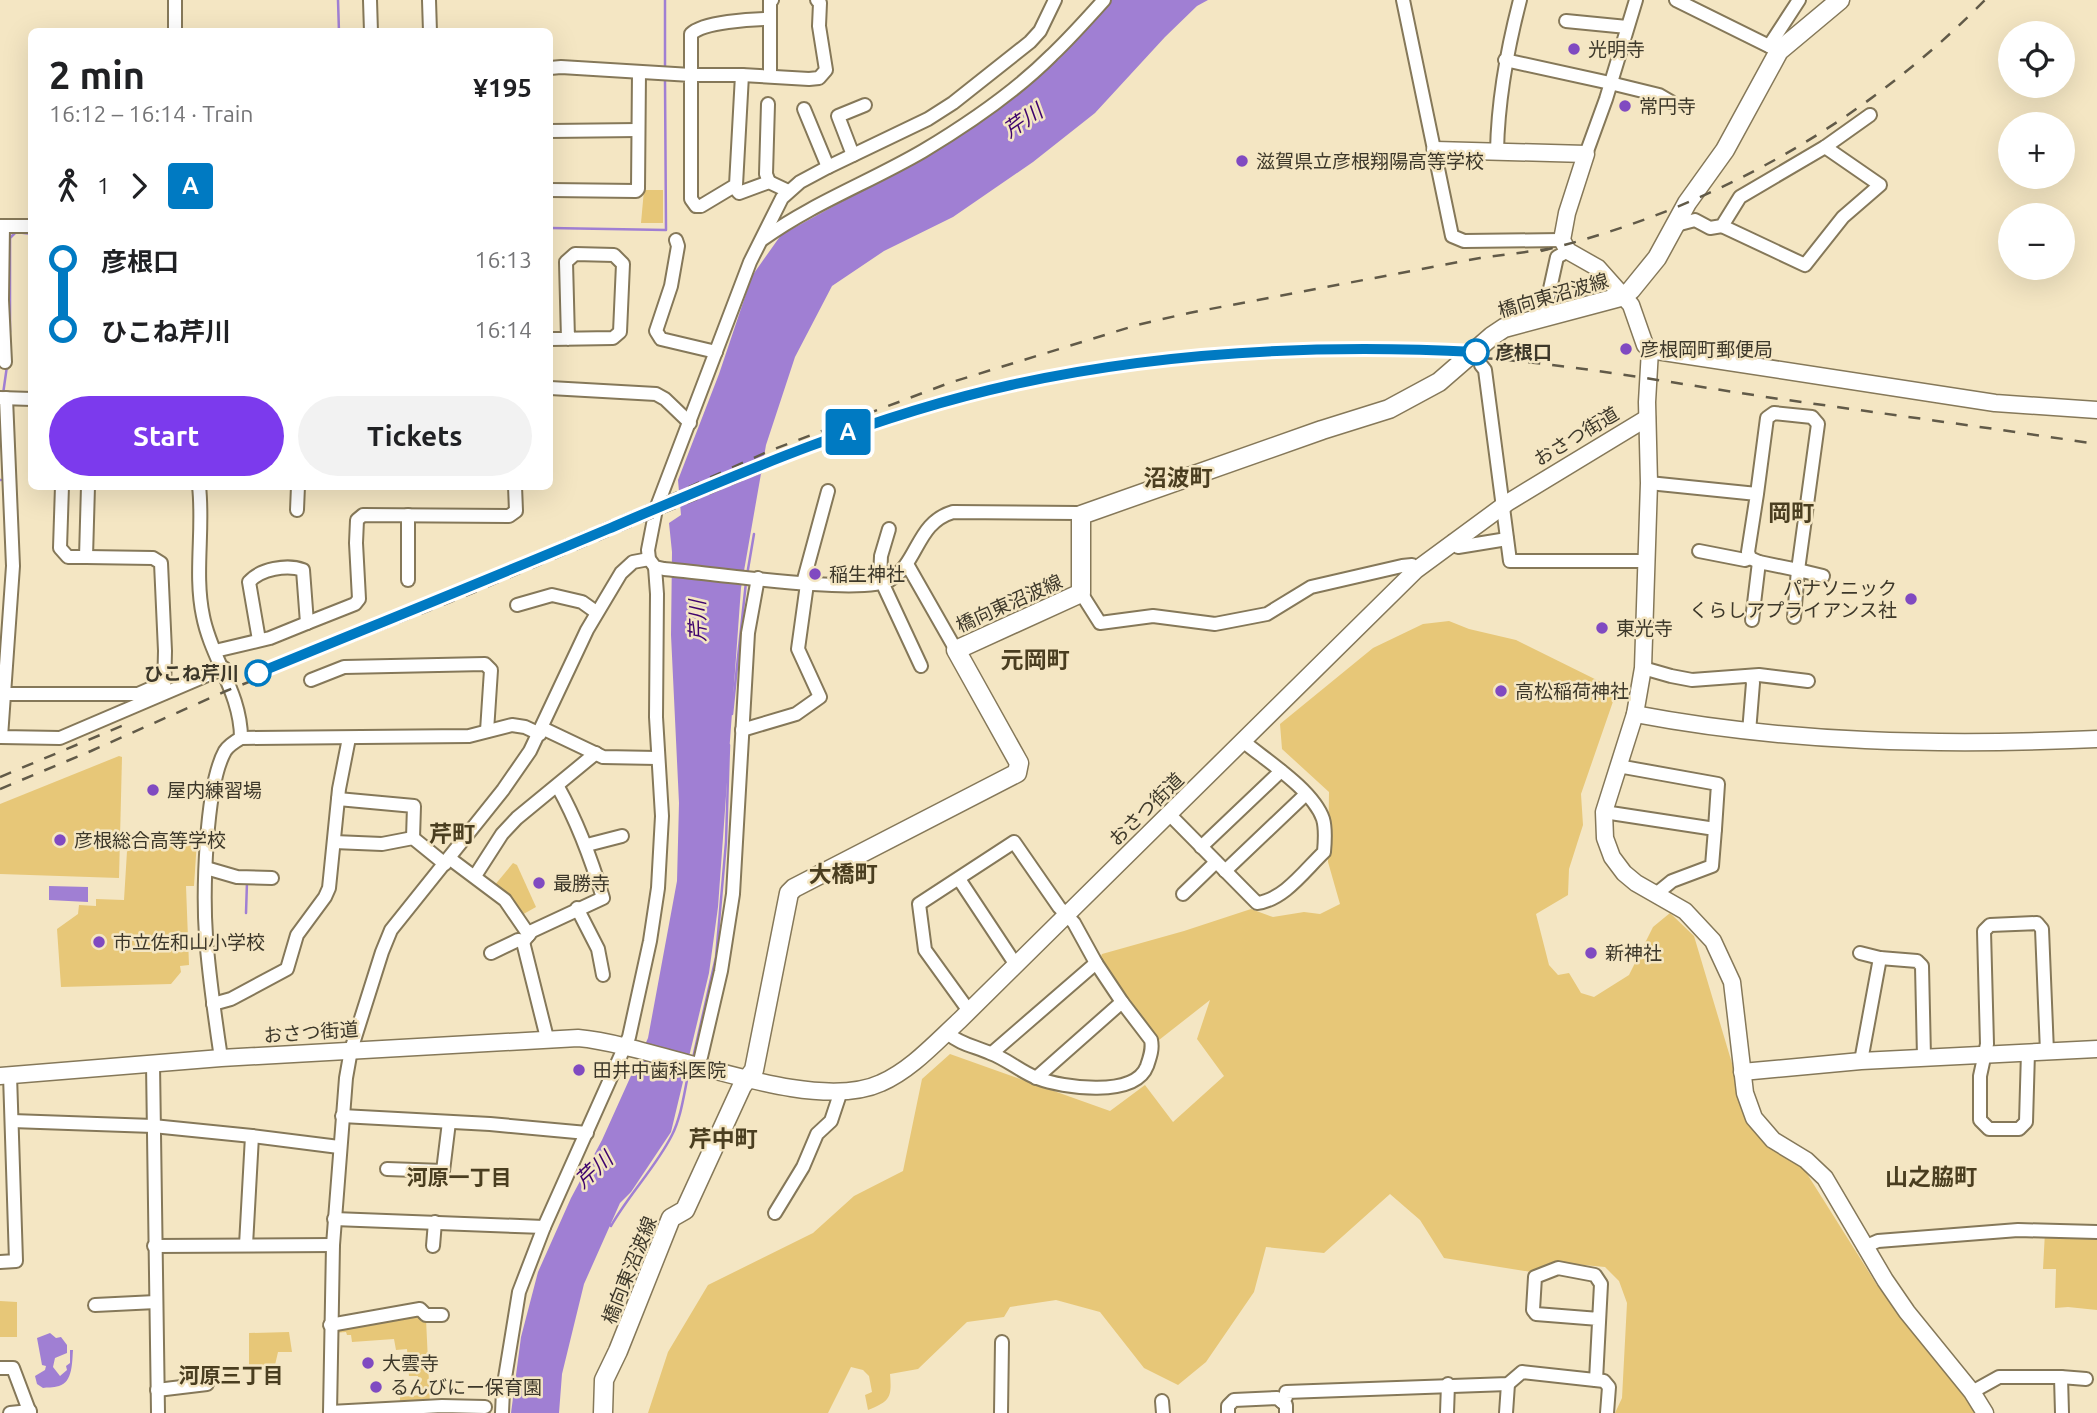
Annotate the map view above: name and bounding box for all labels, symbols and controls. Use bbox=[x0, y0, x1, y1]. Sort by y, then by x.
map controls bbox=[1998, 21, 2075, 280]
button: locate bbox=[1998, 21, 2075, 98]
place label: 光明寺 bbox=[1588, 38, 1645, 60]
marker: 光明寺 bbox=[1566, 41, 1582, 57]
text: 2 min bbox=[49, 54, 145, 96]
text: ¥195 bbox=[473, 73, 532, 102]
place label: 常円寺 bbox=[1639, 95, 1696, 117]
water label: 芹川 bbox=[998, 97, 1048, 142]
marker: 常円寺 bbox=[1617, 98, 1633, 114]
text: 16:12 – 16:14 · Train bbox=[49, 101, 253, 126]
button: + bbox=[1998, 112, 2075, 189]
place label: 滋賀県立彦根翔陽高等学校 bbox=[1256, 150, 1484, 172]
marker: 滋賀県立彦根翔陽高等学校 bbox=[1234, 153, 1250, 169]
icon: walk bbox=[49, 167, 87, 205]
icon: forward bbox=[120, 167, 158, 205]
text: A bbox=[182, 172, 199, 199]
text: 1 bbox=[97, 173, 110, 198]
button: − bbox=[1998, 203, 2075, 280]
text: 彦根口 bbox=[101, 247, 179, 276]
text: 16:13 bbox=[474, 247, 532, 272]
street label: 橋向東沼波線 bbox=[1495, 269, 1611, 321]
text: ひこね芹川 bbox=[101, 317, 231, 346]
text: 16:14 bbox=[474, 317, 532, 342]
place label: 彦根岡町郵便局 bbox=[1640, 338, 1773, 360]
marker: 彦根口 bbox=[1463, 339, 1489, 365]
place label: 彦根口 bbox=[1495, 341, 1552, 363]
marker: 彦根岡町郵便局 bbox=[1618, 341, 1634, 357]
button: Start bbox=[49, 396, 284, 476]
button: Tickets bbox=[298, 396, 532, 476]
street label: おさつ街道 bbox=[1530, 402, 1622, 470]
line badge: A bbox=[825, 409, 871, 455]
text: A bbox=[840, 418, 856, 445]
district label: 沼波町 bbox=[1144, 465, 1213, 490]
district label: 岡町 bbox=[1768, 500, 1814, 525]
place label: 稲生神社 bbox=[829, 563, 905, 585]
marker: 稲生神社 bbox=[807, 566, 823, 582]
street label: 橋向東沼波線 bbox=[952, 570, 1066, 636]
place label: パナソニック くらしアプライアンス社 bbox=[1689, 577, 1897, 621]
marker: パナソニック くらしアプライアンス社 bbox=[1903, 591, 1919, 607]
water label: 芹川 bbox=[685, 598, 709, 642]
place label: 東光寺 bbox=[1616, 617, 1673, 639]
marker: 東光寺 bbox=[1594, 620, 1610, 636]
district label: 元岡町 bbox=[1001, 647, 1070, 672]
marker: ひこね芹川 bbox=[245, 660, 271, 686]
place label: ひこね芹川 bbox=[144, 662, 239, 684]
place label: 高松稲荷神社 bbox=[1515, 680, 1629, 702]
marker: 高松稲荷神社 bbox=[1493, 683, 1509, 699]
street label: おさつ街道 bbox=[1104, 768, 1188, 850]
place label: 屋内練習場 bbox=[167, 779, 262, 801]
marker: 屋内練習場 bbox=[145, 782, 161, 798]
district label: 芹町 bbox=[429, 821, 475, 846]
place label: 彦根総合高等学校 bbox=[74, 829, 226, 851]
marker: 彦根総合高等学校 bbox=[52, 832, 68, 848]
district label: 大橋町 bbox=[809, 861, 878, 886]
place label: 最勝寺 bbox=[553, 872, 610, 894]
marker: 最勝寺 bbox=[531, 875, 547, 891]
place label: 市立佐和山小学校 bbox=[113, 931, 265, 953]
marker: 市立佐和山小学校 bbox=[91, 934, 107, 950]
place label: 新神社 bbox=[1605, 942, 1662, 964]
marker: 新神社 bbox=[1583, 945, 1599, 961]
street label: おさつ街道 bbox=[263, 1018, 359, 1046]
place label: 田井中歯科医院 bbox=[593, 1059, 726, 1081]
marker: 田井中歯科医院 bbox=[571, 1062, 587, 1078]
district label: 芹中町 bbox=[689, 1126, 758, 1151]
water label: 芹川 bbox=[570, 1145, 618, 1192]
district label: 山之脇町 bbox=[1885, 1164, 1977, 1189]
district label: 河原一丁目 bbox=[407, 1165, 512, 1189]
street label: 橋向東沼波線 bbox=[597, 1213, 661, 1327]
place label: 大雲寺 bbox=[382, 1352, 439, 1374]
marker: 大雲寺 bbox=[360, 1355, 376, 1371]
district label: 河原三丁目 bbox=[179, 1363, 284, 1387]
place label: るんびにー保育園 bbox=[390, 1376, 542, 1398]
marker: るんびにー保育園 bbox=[368, 1379, 384, 1395]

